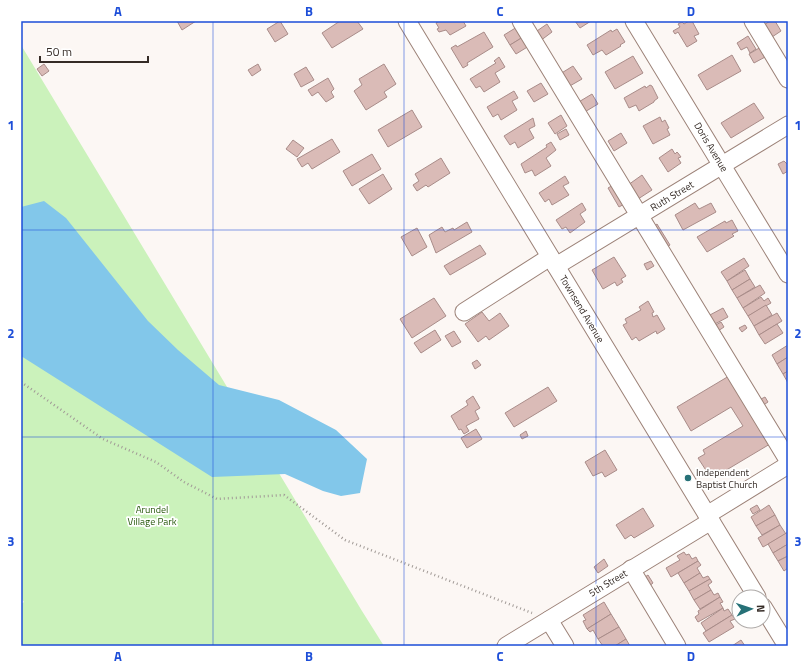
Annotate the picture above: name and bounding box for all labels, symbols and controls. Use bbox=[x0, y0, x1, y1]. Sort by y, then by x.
text: A bbox=[114, 1, 122, 21]
text: B bbox=[305, 1, 313, 21]
text: C bbox=[496, 1, 504, 21]
text: D bbox=[687, 1, 695, 21]
scale bar bbox=[40, 38, 148, 64]
text: 50 m bbox=[46, 42, 72, 61]
text: 1 bbox=[7, 115, 15, 135]
text: 1 bbox=[794, 115, 802, 135]
street label: Doris Avenue bbox=[690, 119, 732, 175]
street label: Ruth Street bbox=[647, 177, 697, 215]
street label: Townsend Avenue bbox=[556, 272, 608, 346]
text: 2 bbox=[7, 323, 15, 343]
text: 2 bbox=[794, 323, 802, 343]
place label: Independent Baptist Church bbox=[696, 465, 758, 492]
marker: Independent Baptist Church bbox=[683, 473, 693, 483]
park label: Arundel Village Park bbox=[127, 502, 177, 529]
text: 3 bbox=[7, 531, 15, 551]
text: 3 bbox=[794, 531, 802, 551]
street label: 5th Street bbox=[586, 565, 630, 600]
north arrow bbox=[731, 589, 771, 629]
text: N bbox=[753, 604, 769, 613]
text: A bbox=[114, 646, 122, 666]
text: B bbox=[305, 646, 313, 666]
text: C bbox=[496, 646, 504, 666]
text: D bbox=[687, 646, 695, 666]

